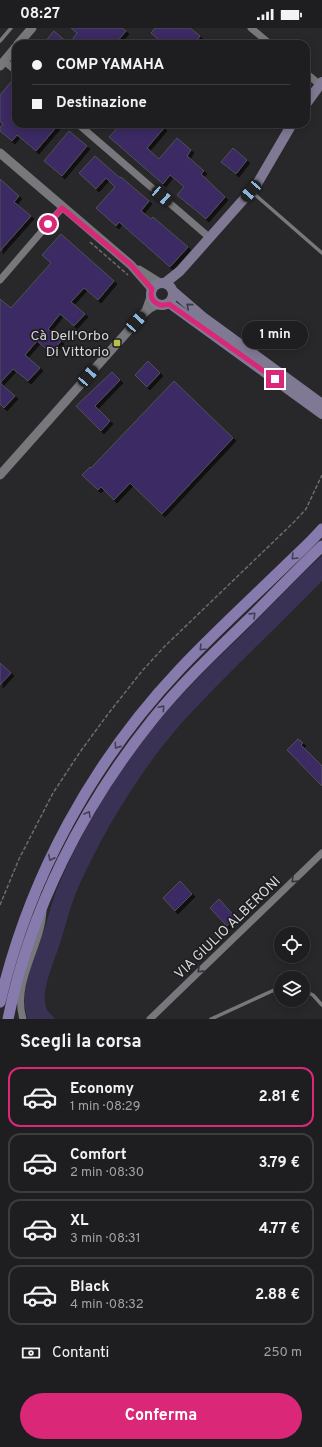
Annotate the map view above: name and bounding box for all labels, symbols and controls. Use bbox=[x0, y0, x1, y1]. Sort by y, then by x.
text: 08:27 bbox=[20, 5, 60, 24]
text: COMP YAMAHA bbox=[56, 56, 164, 75]
text: Destinazione bbox=[56, 94, 147, 113]
car bbox=[239, 178, 263, 204]
car bbox=[149, 184, 175, 208]
route start bbox=[39, 215, 57, 233]
one-way arrow bbox=[187, 303, 194, 310]
car bbox=[124, 309, 148, 335]
callout: 1 min bbox=[242, 321, 308, 349]
text: 1 min bbox=[259, 327, 291, 343]
place label: Cà Dell'Orbo Di Vittorio bbox=[30, 328, 109, 361]
marker: Cà Dell'Orbo Di Vittorio bbox=[112, 338, 122, 348]
car bbox=[76, 363, 100, 389]
route end bbox=[266, 370, 284, 388]
one-way arrow bbox=[291, 552, 299, 560]
one-way arrow bbox=[248, 612, 256, 619]
one-way arrow bbox=[199, 643, 207, 651]
one-way arrow bbox=[158, 705, 165, 712]
one-way arrow bbox=[114, 742, 121, 749]
one-way arrow bbox=[83, 811, 90, 818]
one-way arrow bbox=[48, 854, 56, 861]
street label: VIA GIULIO ALBERONI bbox=[172, 873, 285, 983]
one-way arrow bbox=[291, 875, 299, 883]
map controls bbox=[274, 927, 310, 1007]
button: locate bbox=[274, 927, 310, 963]
one-way arrow bbox=[197, 965, 205, 973]
button: layers bbox=[274, 971, 310, 1007]
text: Scegli la corsa bbox=[20, 1031, 142, 1054]
icon: car bbox=[22, 1079, 58, 1115]
text: Economy bbox=[70, 1080, 134, 1099]
text: 2.81 € bbox=[259, 1088, 300, 1107]
text: 1 min · 08:29 bbox=[70, 1099, 141, 1115]
icon: car bbox=[22, 1145, 58, 1181]
text: Comfort bbox=[70, 1146, 127, 1165]
text: 3.79 € bbox=[258, 1154, 300, 1173]
text: 2 min · 08:30 bbox=[70, 1165, 144, 1181]
icon: car bbox=[22, 1211, 58, 1247]
text: XL bbox=[70, 1212, 88, 1231]
text: 4.77 € bbox=[259, 1220, 300, 1239]
text: 3 min · 08:31 bbox=[70, 1231, 141, 1247]
icon: car bbox=[22, 1277, 58, 1313]
text: Black bbox=[70, 1278, 110, 1297]
text: 2.88 € bbox=[255, 1286, 300, 1305]
text: 4 min · 08:32 bbox=[70, 1297, 144, 1313]
icon: cash bbox=[20, 1342, 42, 1364]
text: Contanti bbox=[52, 1344, 109, 1363]
text: 250 m bbox=[264, 1345, 302, 1361]
button: Conferma bbox=[20, 1393, 302, 1439]

